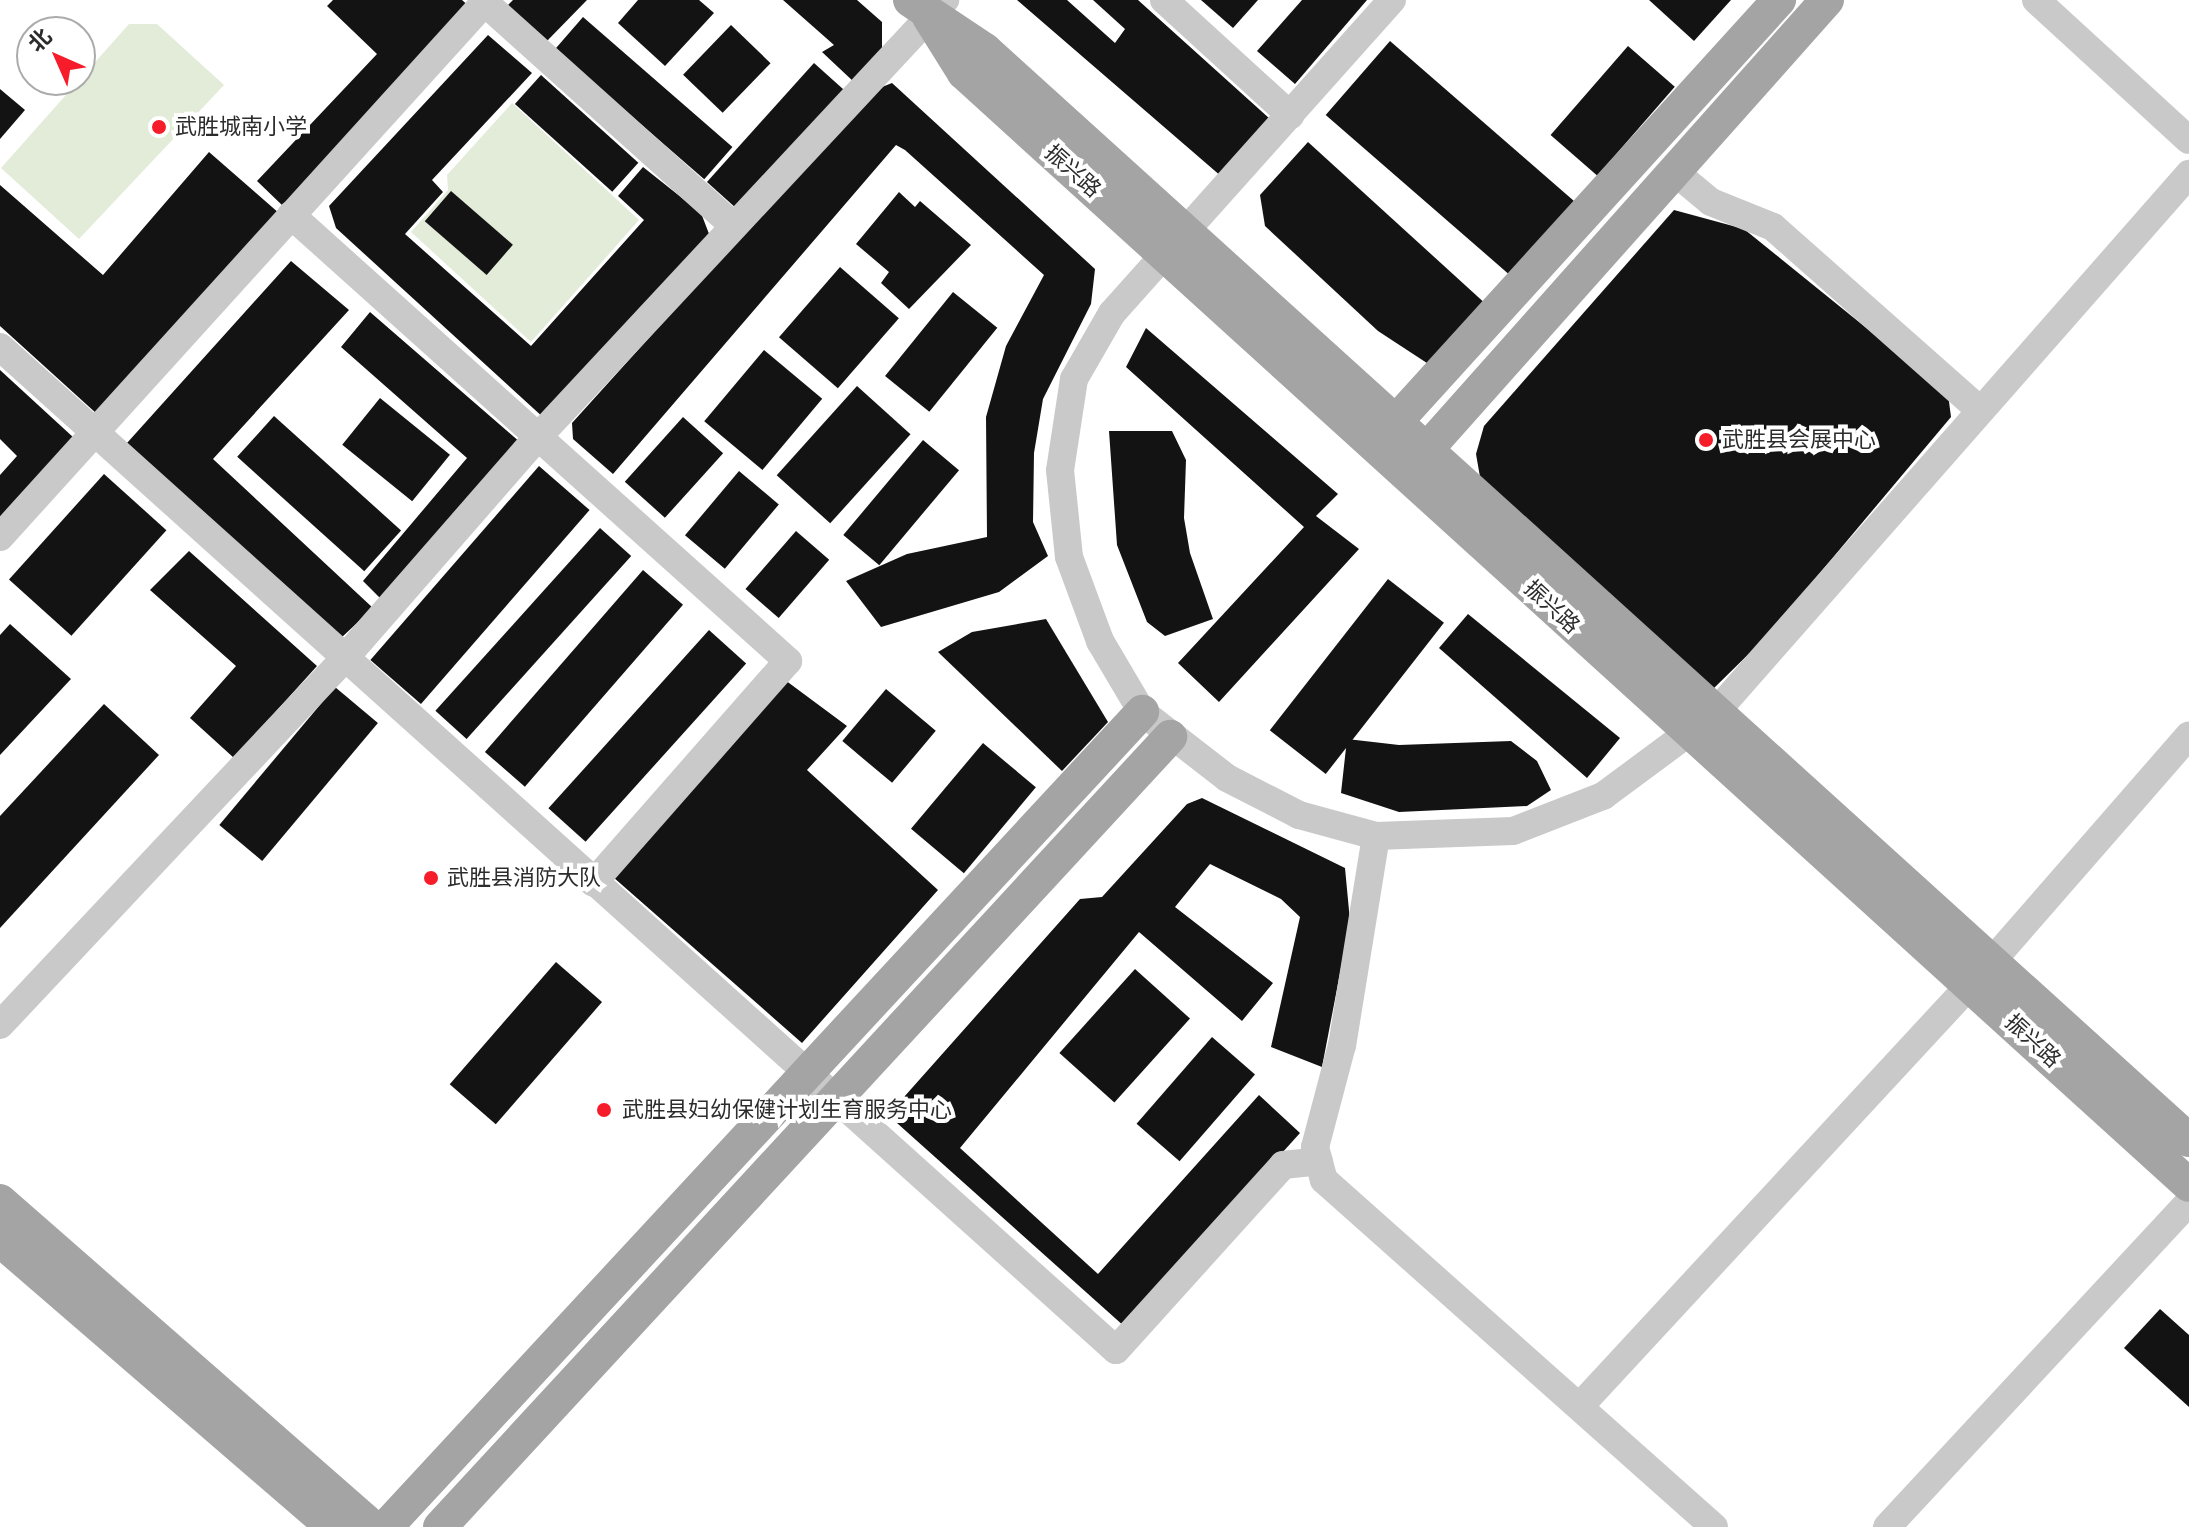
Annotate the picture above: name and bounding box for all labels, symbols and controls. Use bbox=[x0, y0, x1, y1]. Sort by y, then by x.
north arrow bbox=[16, 16, 96, 96]
text: 北 bbox=[23, 23, 57, 57]
place label: 武胜城南小学 bbox=[175, 114, 307, 140]
marker: 武胜城南小学 bbox=[150, 118, 168, 136]
street label: 振兴路 bbox=[1040, 139, 1106, 203]
place label: 武胜县会展中心 bbox=[1722, 427, 1876, 453]
marker: 武胜县会展中心 bbox=[1697, 431, 1715, 449]
street label: 振兴路 bbox=[1519, 575, 1585, 639]
place label: 武胜县消防大队 bbox=[447, 865, 601, 891]
marker: 武胜县消防大队 bbox=[422, 869, 440, 887]
street label: 振兴路 bbox=[2000, 1009, 2066, 1073]
place label: 武胜县妇幼保健计划生育服务中心 bbox=[622, 1097, 952, 1123]
marker: 武胜县妇幼保健计划生育服务中心 bbox=[593, 1099, 615, 1121]

